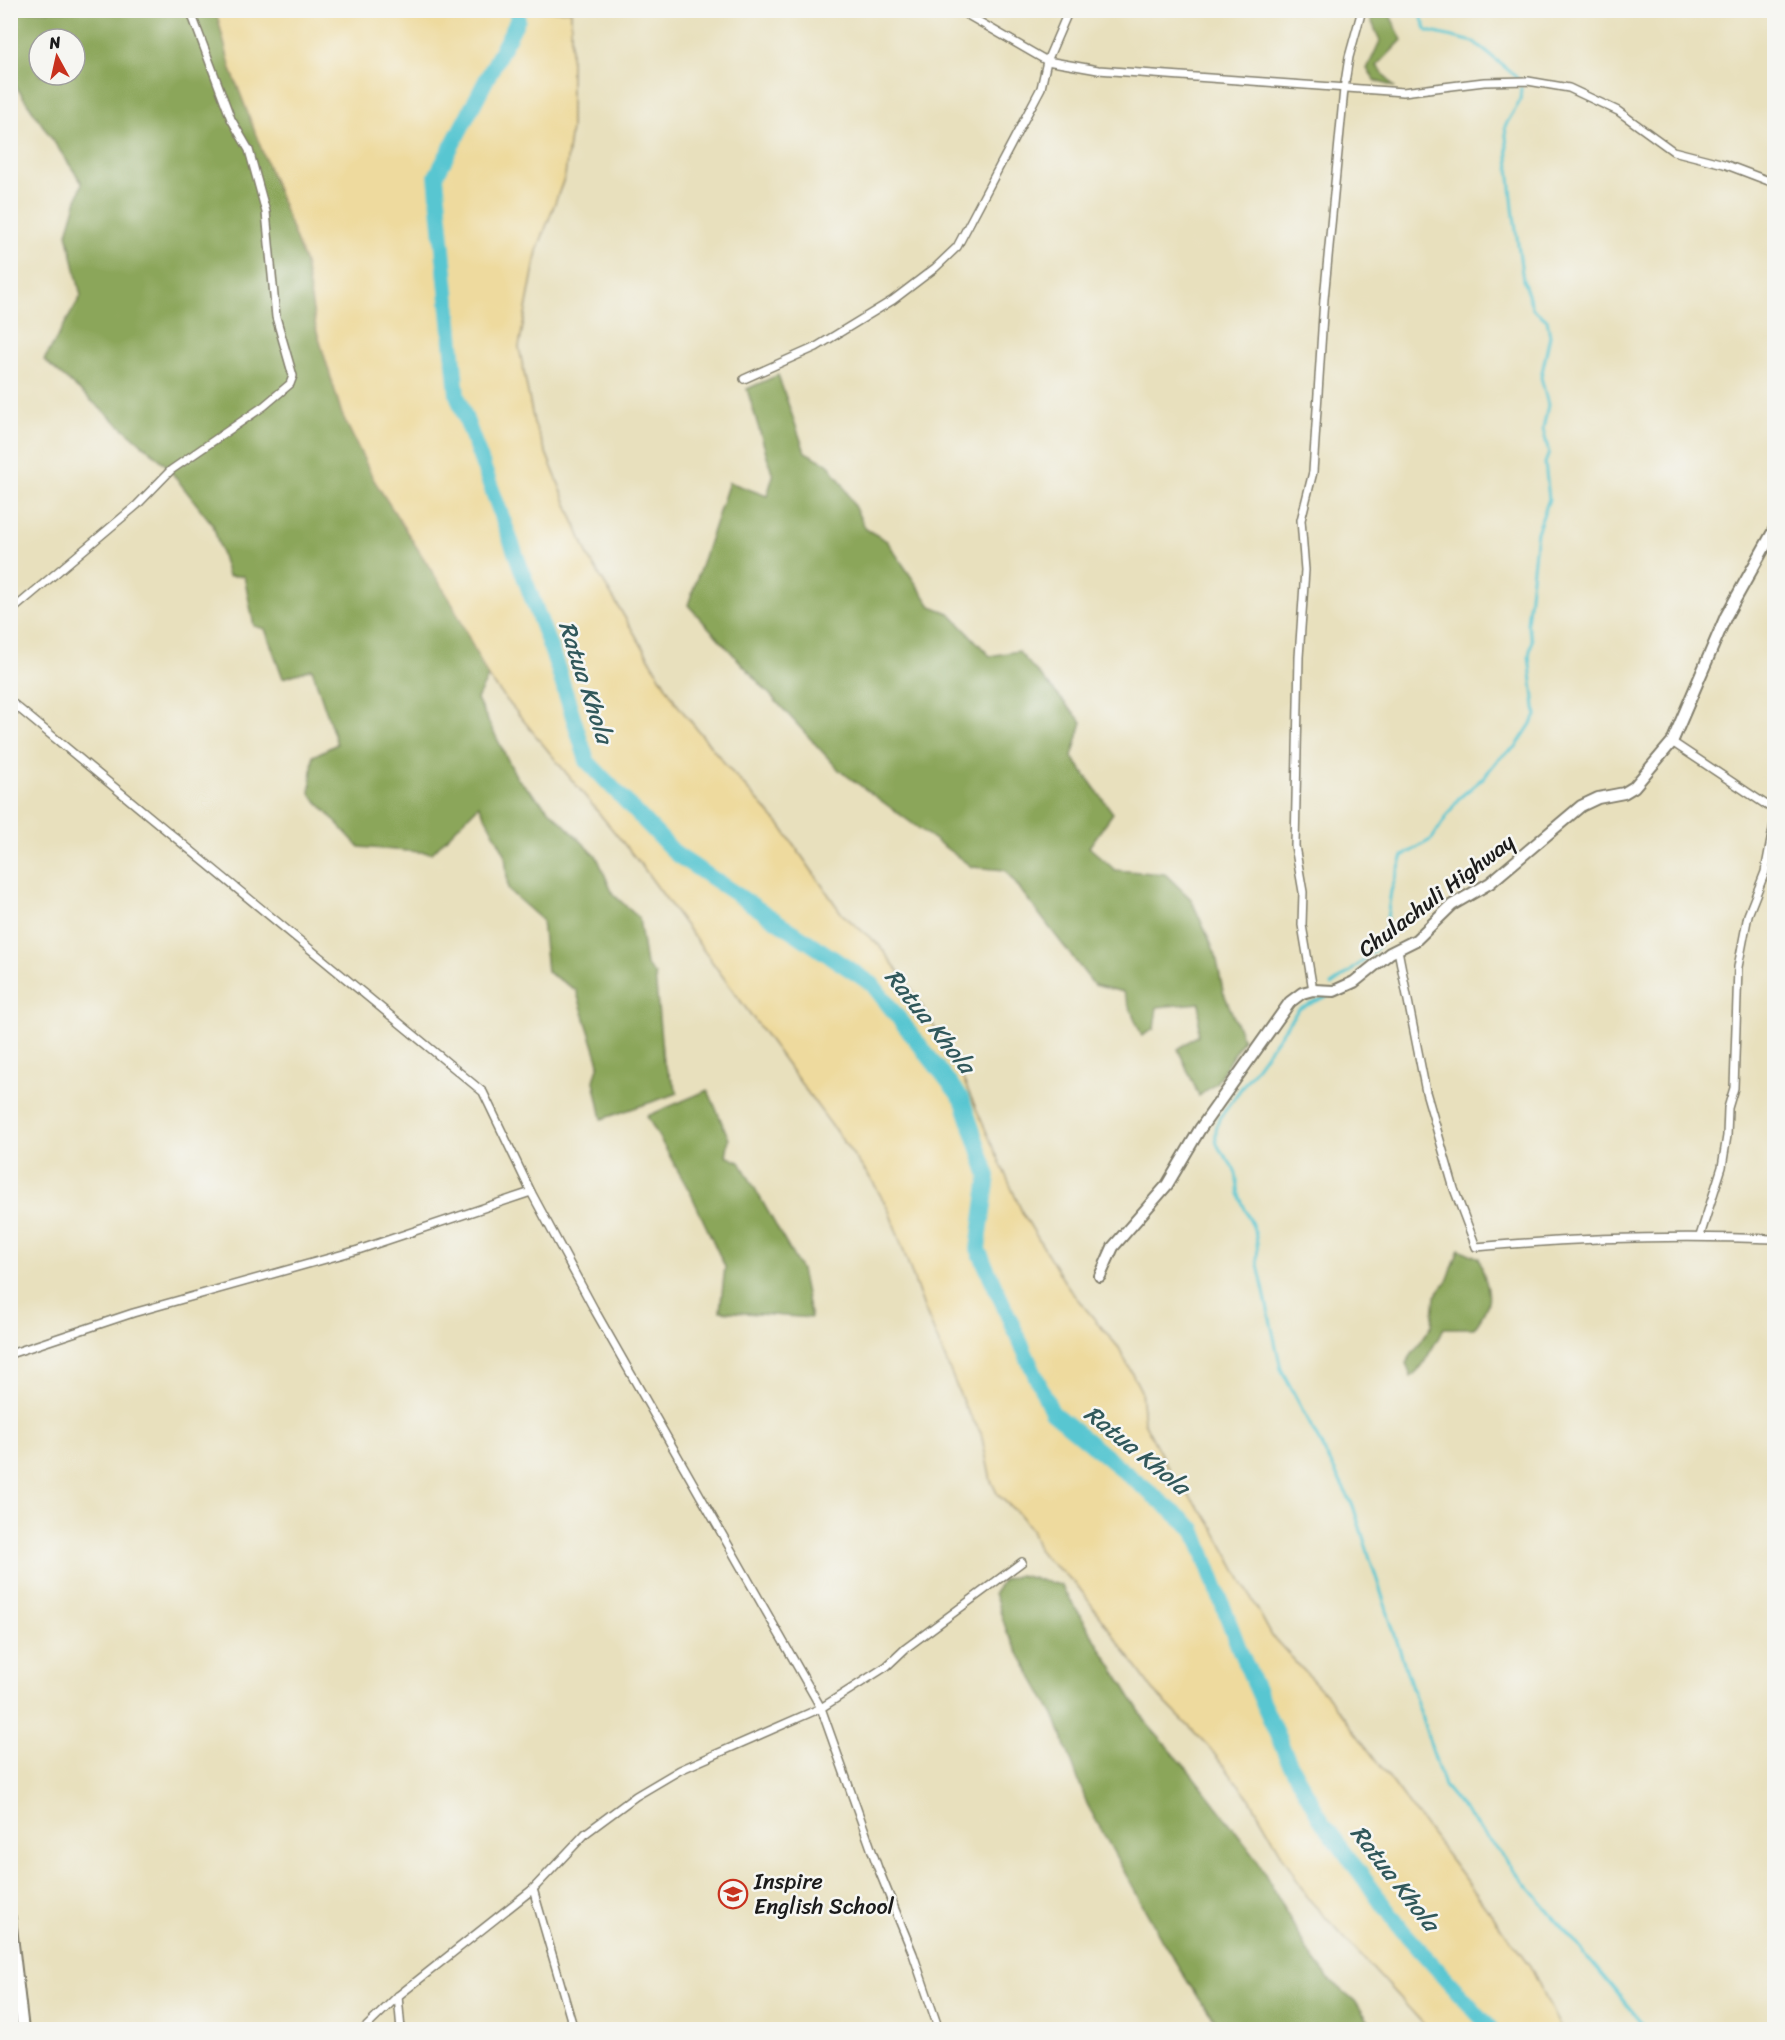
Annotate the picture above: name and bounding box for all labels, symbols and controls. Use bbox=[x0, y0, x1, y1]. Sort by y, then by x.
north arrow bbox=[27, 27, 87, 87]
text: N bbox=[46, 27, 63, 58]
water label: Ratua Khola bbox=[546, 615, 626, 751]
street label: Chulachuli Highway bbox=[1349, 823, 1524, 968]
water label: Ratua Khola bbox=[874, 959, 988, 1086]
water label: Ratua Khola bbox=[1075, 1394, 1202, 1508]
water label: Ratua Khola bbox=[1340, 1815, 1452, 1943]
place label: Inspire English School bbox=[753, 1862, 895, 1926]
school or university icon: Inspire English School bbox=[717, 1878, 749, 1910]

